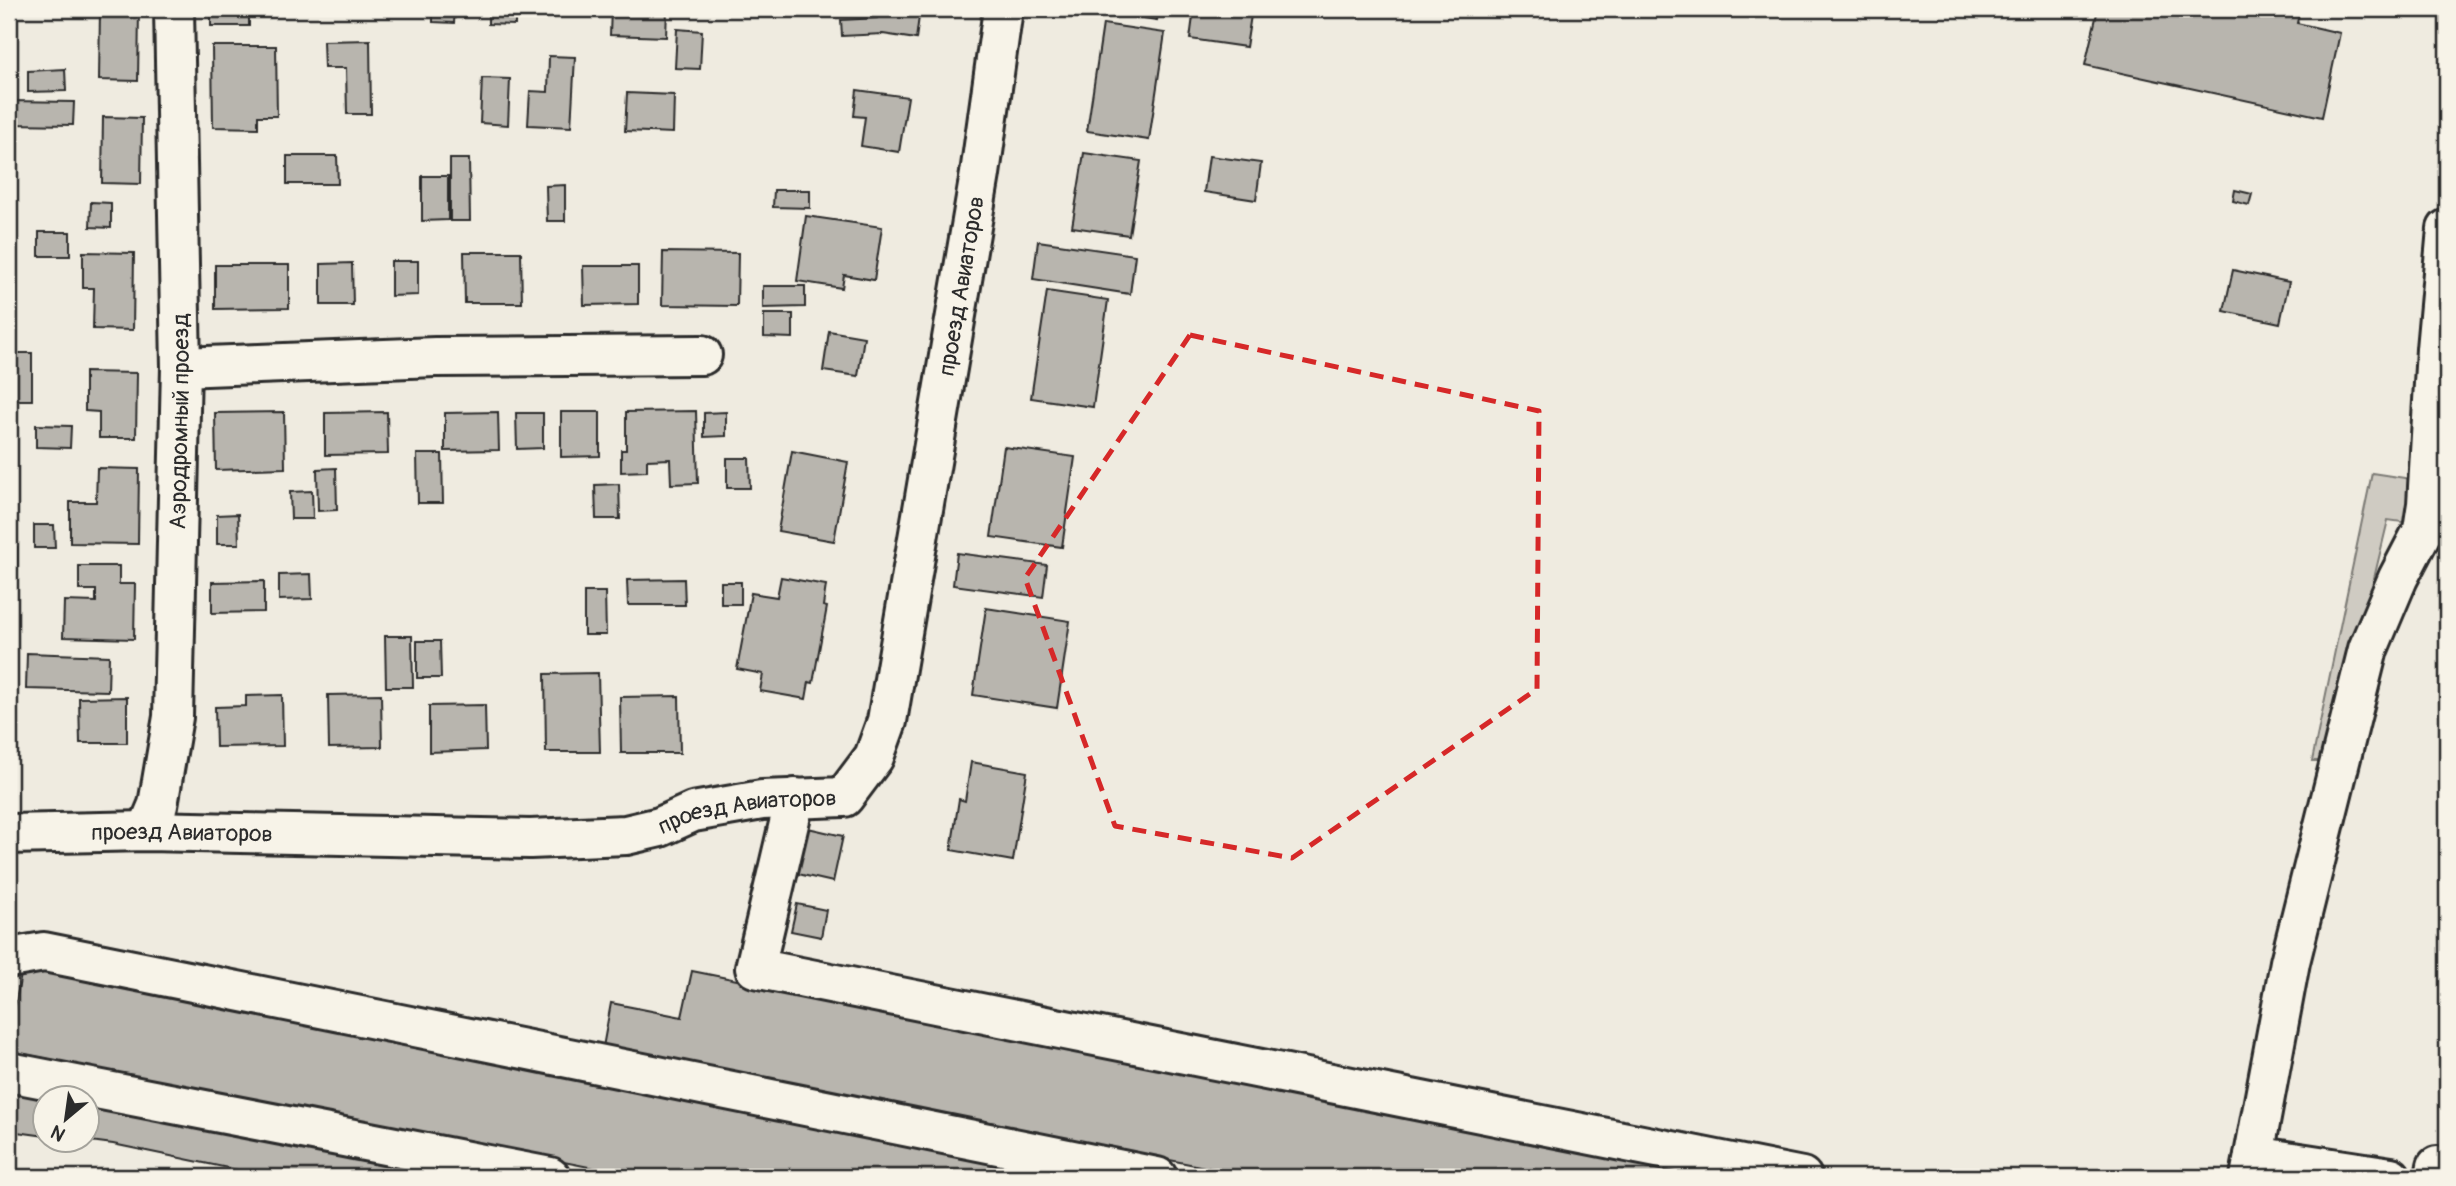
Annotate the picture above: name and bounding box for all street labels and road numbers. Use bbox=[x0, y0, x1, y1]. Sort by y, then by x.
street label: проезд Авиаторов bbox=[932, 194, 991, 378]
street label: Аэродромный проезд bbox=[163, 313, 196, 530]
street label: проезд Авиаторов bbox=[653, 783, 837, 841]
street label: проезд Авиаторов bbox=[91, 817, 273, 849]

